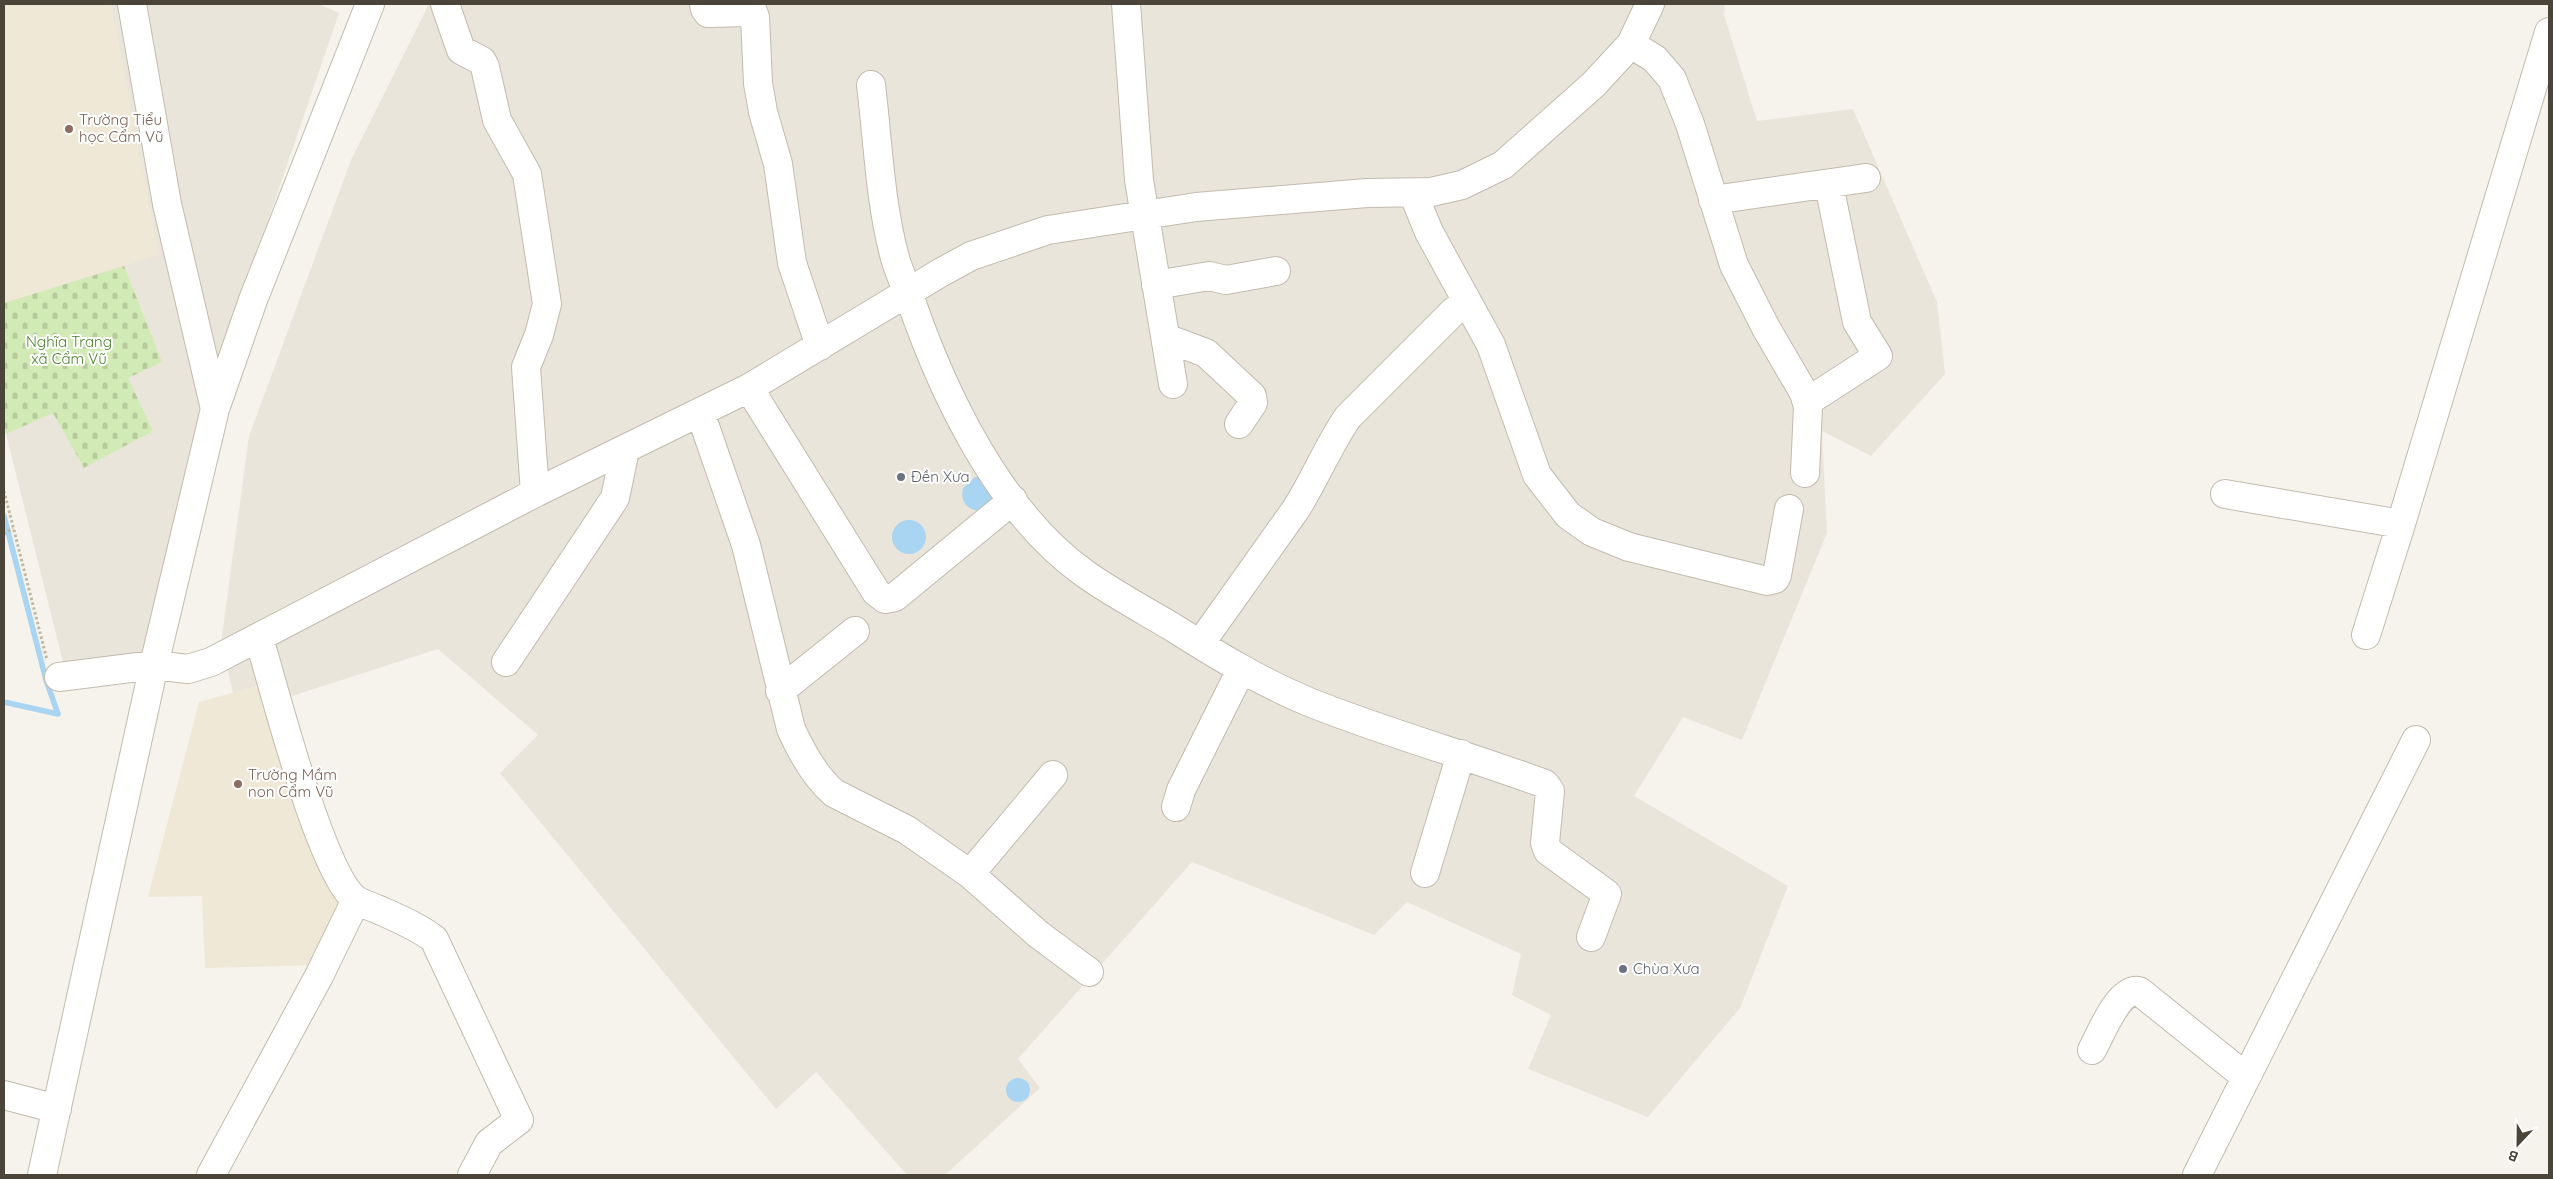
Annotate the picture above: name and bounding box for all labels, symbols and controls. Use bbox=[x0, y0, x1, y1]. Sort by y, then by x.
place label: Trường Tiểu học Cẩm Vũ bbox=[79, 110, 163, 146]
marker: Trường Tiểu học Cẩm Vũ bbox=[63, 123, 75, 135]
park label: Nghĩa Trang xã Cẩm Vũ bbox=[26, 332, 112, 368]
place label: Đền Xưa bbox=[911, 467, 970, 486]
marker: Đền Xưa bbox=[895, 471, 907, 483]
place label: Trường Mầm non Cẩm Vũ bbox=[248, 765, 337, 801]
marker: Trường Mầm non Cẩm Vũ bbox=[232, 778, 244, 790]
place label: Chùa Xưa bbox=[1633, 959, 1700, 978]
marker: Chùa Xưa bbox=[1617, 963, 1629, 975]
north arrow bbox=[2493, 1119, 2543, 1169]
text: B bbox=[2506, 1146, 2521, 1166]

